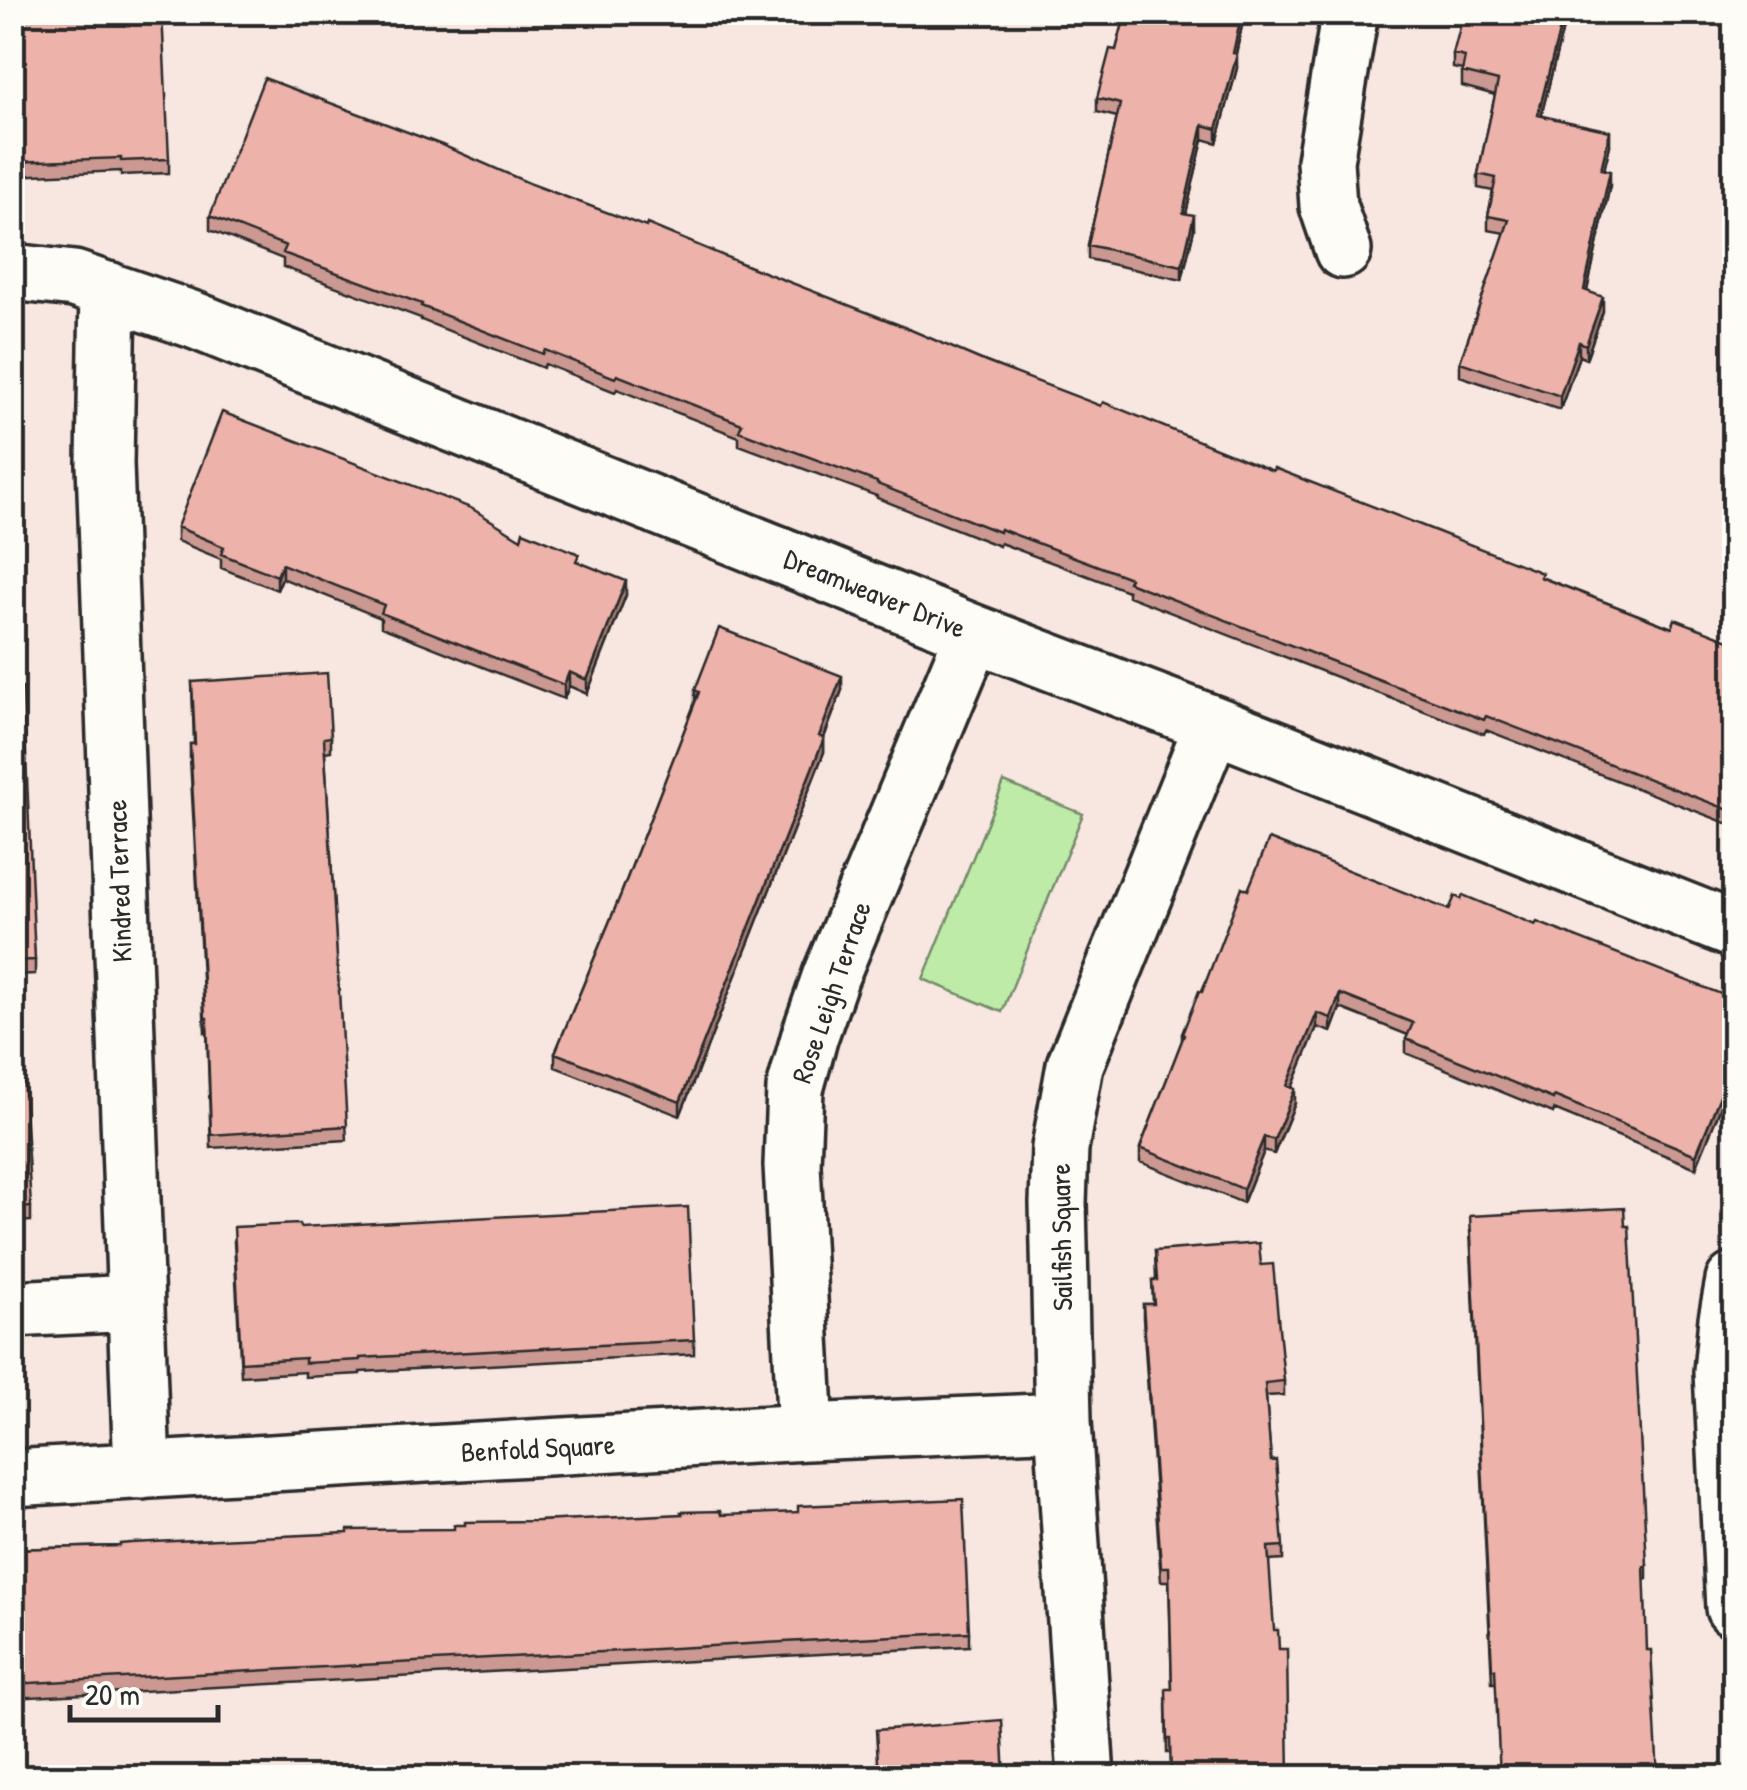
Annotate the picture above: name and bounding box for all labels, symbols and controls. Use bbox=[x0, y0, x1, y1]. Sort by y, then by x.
street label: Dreamweaver Drive bbox=[779, 539, 971, 647]
street label: Kindred Terrace bbox=[97, 799, 141, 963]
street label: Rose Leigh Terrace bbox=[782, 896, 880, 1088]
street label: Sailfish Square bbox=[1041, 1163, 1081, 1311]
street label: Benfold Square bbox=[460, 1425, 616, 1471]
scale bar bbox=[70, 1660, 218, 1722]
text: 20 m bbox=[85, 1674, 140, 1714]

